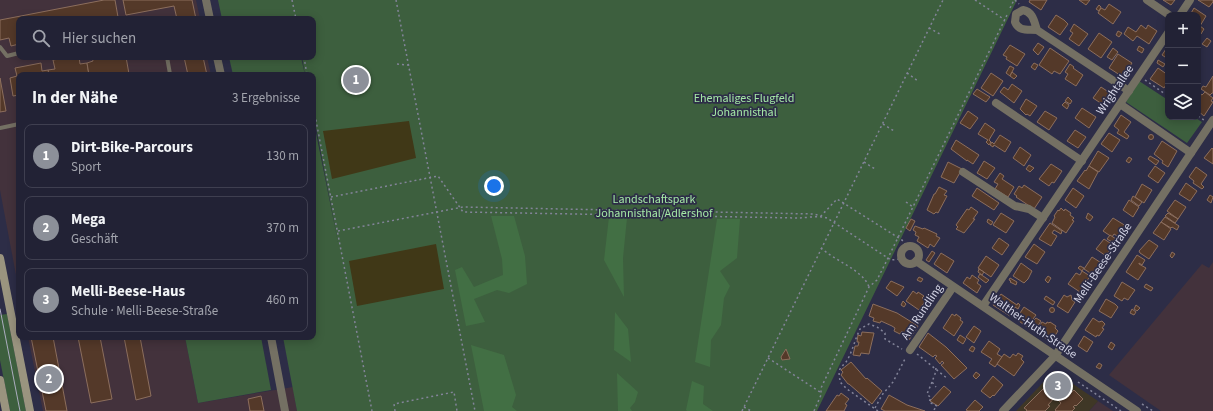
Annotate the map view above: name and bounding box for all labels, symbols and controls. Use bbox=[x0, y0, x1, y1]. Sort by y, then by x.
map controls bbox=[1165, 12, 1201, 120]
button: + bbox=[1165, 12, 1201, 48]
search box bbox=[16, 16, 316, 60]
icon: search bbox=[30, 27, 52, 49]
text: Hier suchen bbox=[62, 28, 136, 49]
button: − bbox=[1165, 48, 1201, 84]
street label: Wrightallee bbox=[1092, 62, 1138, 118]
pin: 1 bbox=[343, 65, 369, 95]
button: layers bbox=[1165, 84, 1201, 120]
text: In der Nähe bbox=[32, 86, 118, 110]
text: 3 Ergebnisse bbox=[232, 89, 300, 107]
park label: Ehemaliges Flugfeld Johannisthal bbox=[694, 90, 794, 121]
text: Dirt-Bike-Parcours bbox=[71, 137, 193, 158]
text: 1 bbox=[43, 147, 49, 165]
text: 130 m bbox=[266, 147, 299, 165]
text: Sport bbox=[71, 158, 101, 176]
your location bbox=[484, 176, 504, 196]
park label: Landschaftspark Johannisthal/Adlershof bbox=[596, 191, 713, 222]
text: Mega bbox=[71, 209, 106, 230]
text: 2 bbox=[43, 219, 49, 237]
text: 370 m bbox=[266, 219, 299, 237]
street label: Melli-Beese-Straße bbox=[1070, 219, 1136, 307]
text: Geschäft bbox=[71, 230, 118, 248]
text: Melli-Beese-Haus bbox=[71, 281, 185, 302]
street label: Am Rundling bbox=[897, 281, 947, 343]
street label: Walther-Huth-Straße bbox=[986, 289, 1080, 363]
text: 3 bbox=[43, 291, 49, 309]
text: 460 m bbox=[266, 291, 299, 309]
text: Schule · Melli-Beese-Straße bbox=[71, 302, 218, 320]
pin: 2 bbox=[36, 364, 62, 394]
pin: 3 bbox=[1045, 371, 1071, 401]

